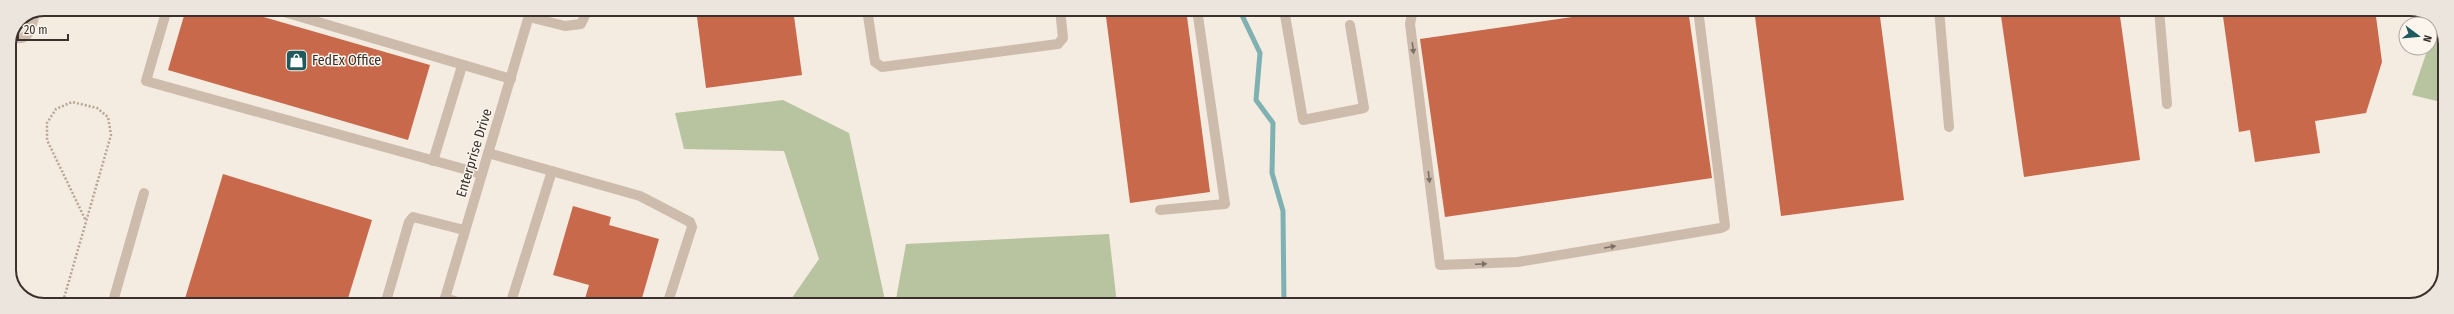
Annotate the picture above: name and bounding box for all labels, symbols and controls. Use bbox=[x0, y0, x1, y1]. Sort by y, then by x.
scale bar bbox=[18, 16, 68, 42]
north arrow bbox=[2398, 16, 2438, 56]
text: 20 m bbox=[24, 23, 48, 37]
text: N bbox=[2420, 34, 2434, 44]
one-way arrow bbox=[1410, 42, 1416, 54]
shop icon: FedEx Office bbox=[284, 47, 310, 73]
place label: FedEx Office bbox=[312, 52, 381, 69]
street label: Enterprise Drive bbox=[452, 107, 496, 199]
one-way arrow bbox=[1426, 171, 1432, 183]
one-way arrow bbox=[1604, 244, 1616, 250]
one-way arrow bbox=[1475, 260, 1487, 267]

